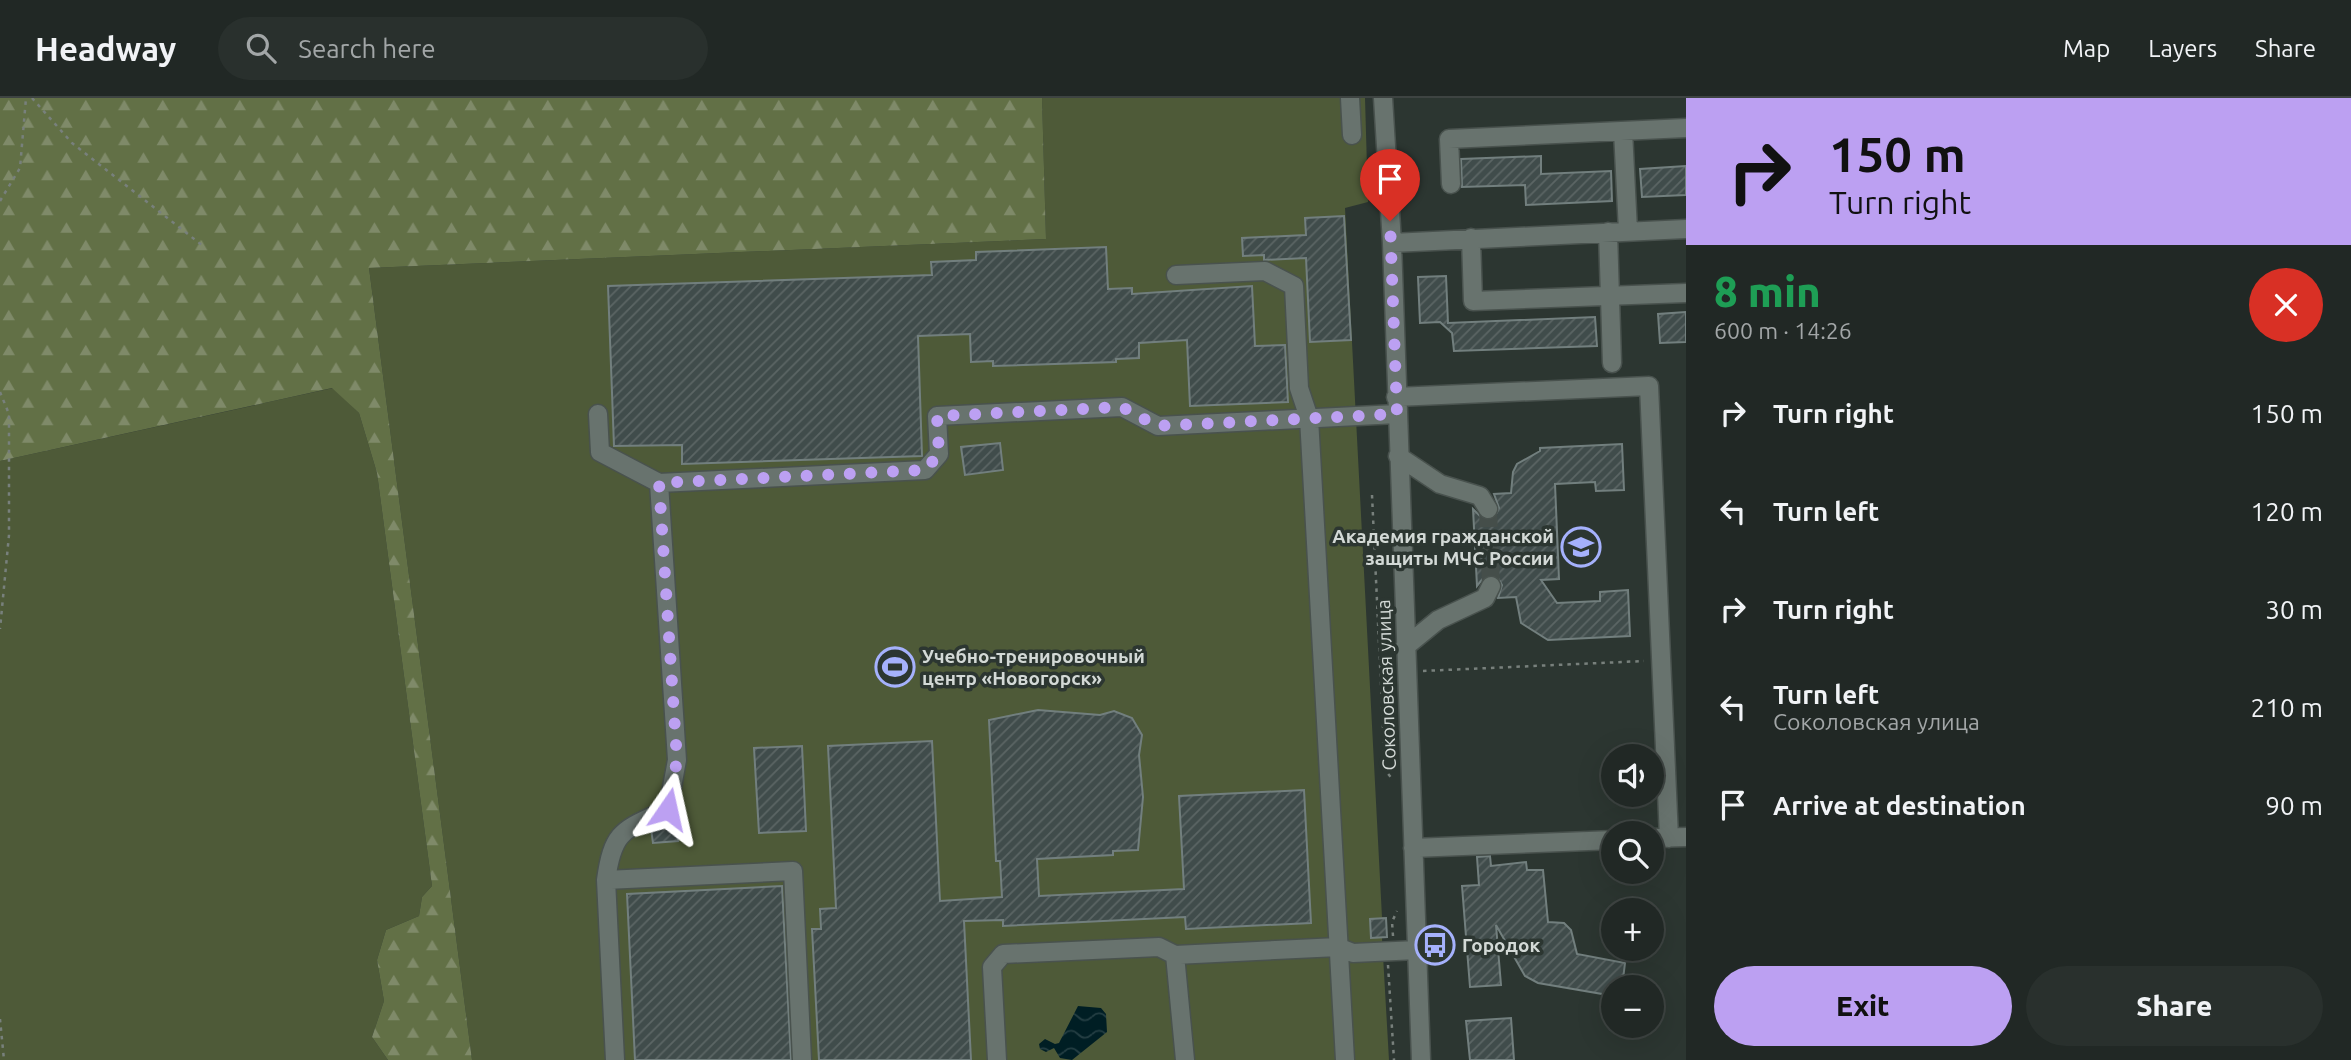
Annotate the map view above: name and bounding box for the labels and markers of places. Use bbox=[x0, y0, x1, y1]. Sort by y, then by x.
pin bbox=[1360, 149, 1420, 221]
place label: Академия гражданской защиты МЧС России bbox=[1332, 525, 1554, 569]
school or university icon: Академия гражданской защиты МЧС России bbox=[1560, 526, 1602, 568]
place label: Учебно-тренировочный центр «Новогорск» bbox=[922, 645, 1145, 689]
sports icon: Учебно-тренировочный центр «Новогорск» bbox=[874, 646, 916, 688]
bus stop icon: Городок bbox=[1414, 924, 1456, 966]
place label: Городок bbox=[1462, 934, 1540, 956]

